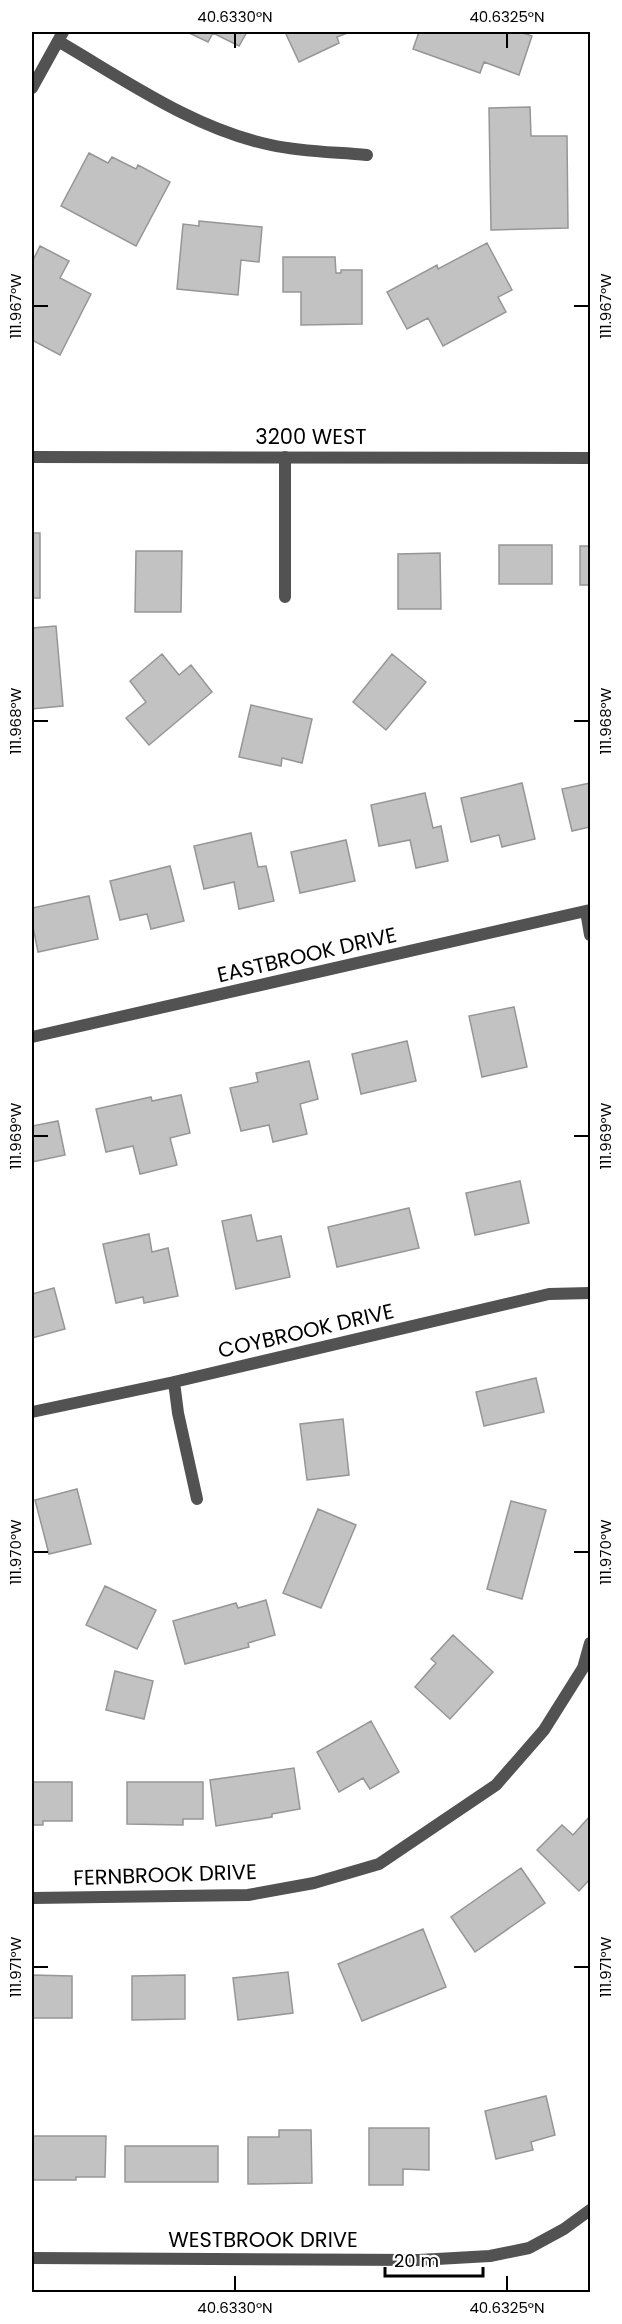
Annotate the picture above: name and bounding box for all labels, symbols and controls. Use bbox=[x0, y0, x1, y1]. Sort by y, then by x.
text: 40.6330°N bbox=[197, 6, 273, 27]
text: 40.6325°N bbox=[469, 6, 545, 27]
text: 111.967°W bbox=[5, 273, 26, 339]
text: 111.967°W bbox=[595, 273, 616, 339]
street label: 3200 WEST bbox=[255, 422, 367, 451]
text: 111.968°W bbox=[5, 687, 26, 754]
text: 111.968°W bbox=[595, 687, 616, 754]
street label: EASTBROOK DRIVE bbox=[214, 920, 399, 989]
text: 111.969°W bbox=[5, 1102, 26, 1169]
text: 111.969°W bbox=[595, 1102, 616, 1169]
street label: COYBROOK DRIVE bbox=[215, 1296, 397, 1365]
text: 111.970°W bbox=[5, 1519, 26, 1585]
text: 111.970°W bbox=[595, 1519, 616, 1585]
street label: FERNBROOK DRIVE bbox=[73, 1857, 257, 1892]
text: 111.971°W bbox=[5, 1936, 26, 1997]
text: 111.971°W bbox=[595, 1936, 616, 1997]
street label: WESTBROOK DRIVE bbox=[168, 2225, 358, 2254]
scale bar bbox=[385, 2240, 482, 2278]
text: 20 m bbox=[394, 2248, 439, 2273]
text: 40.6330°N bbox=[197, 2297, 273, 2318]
text: 40.6325°N bbox=[469, 2297, 545, 2318]

